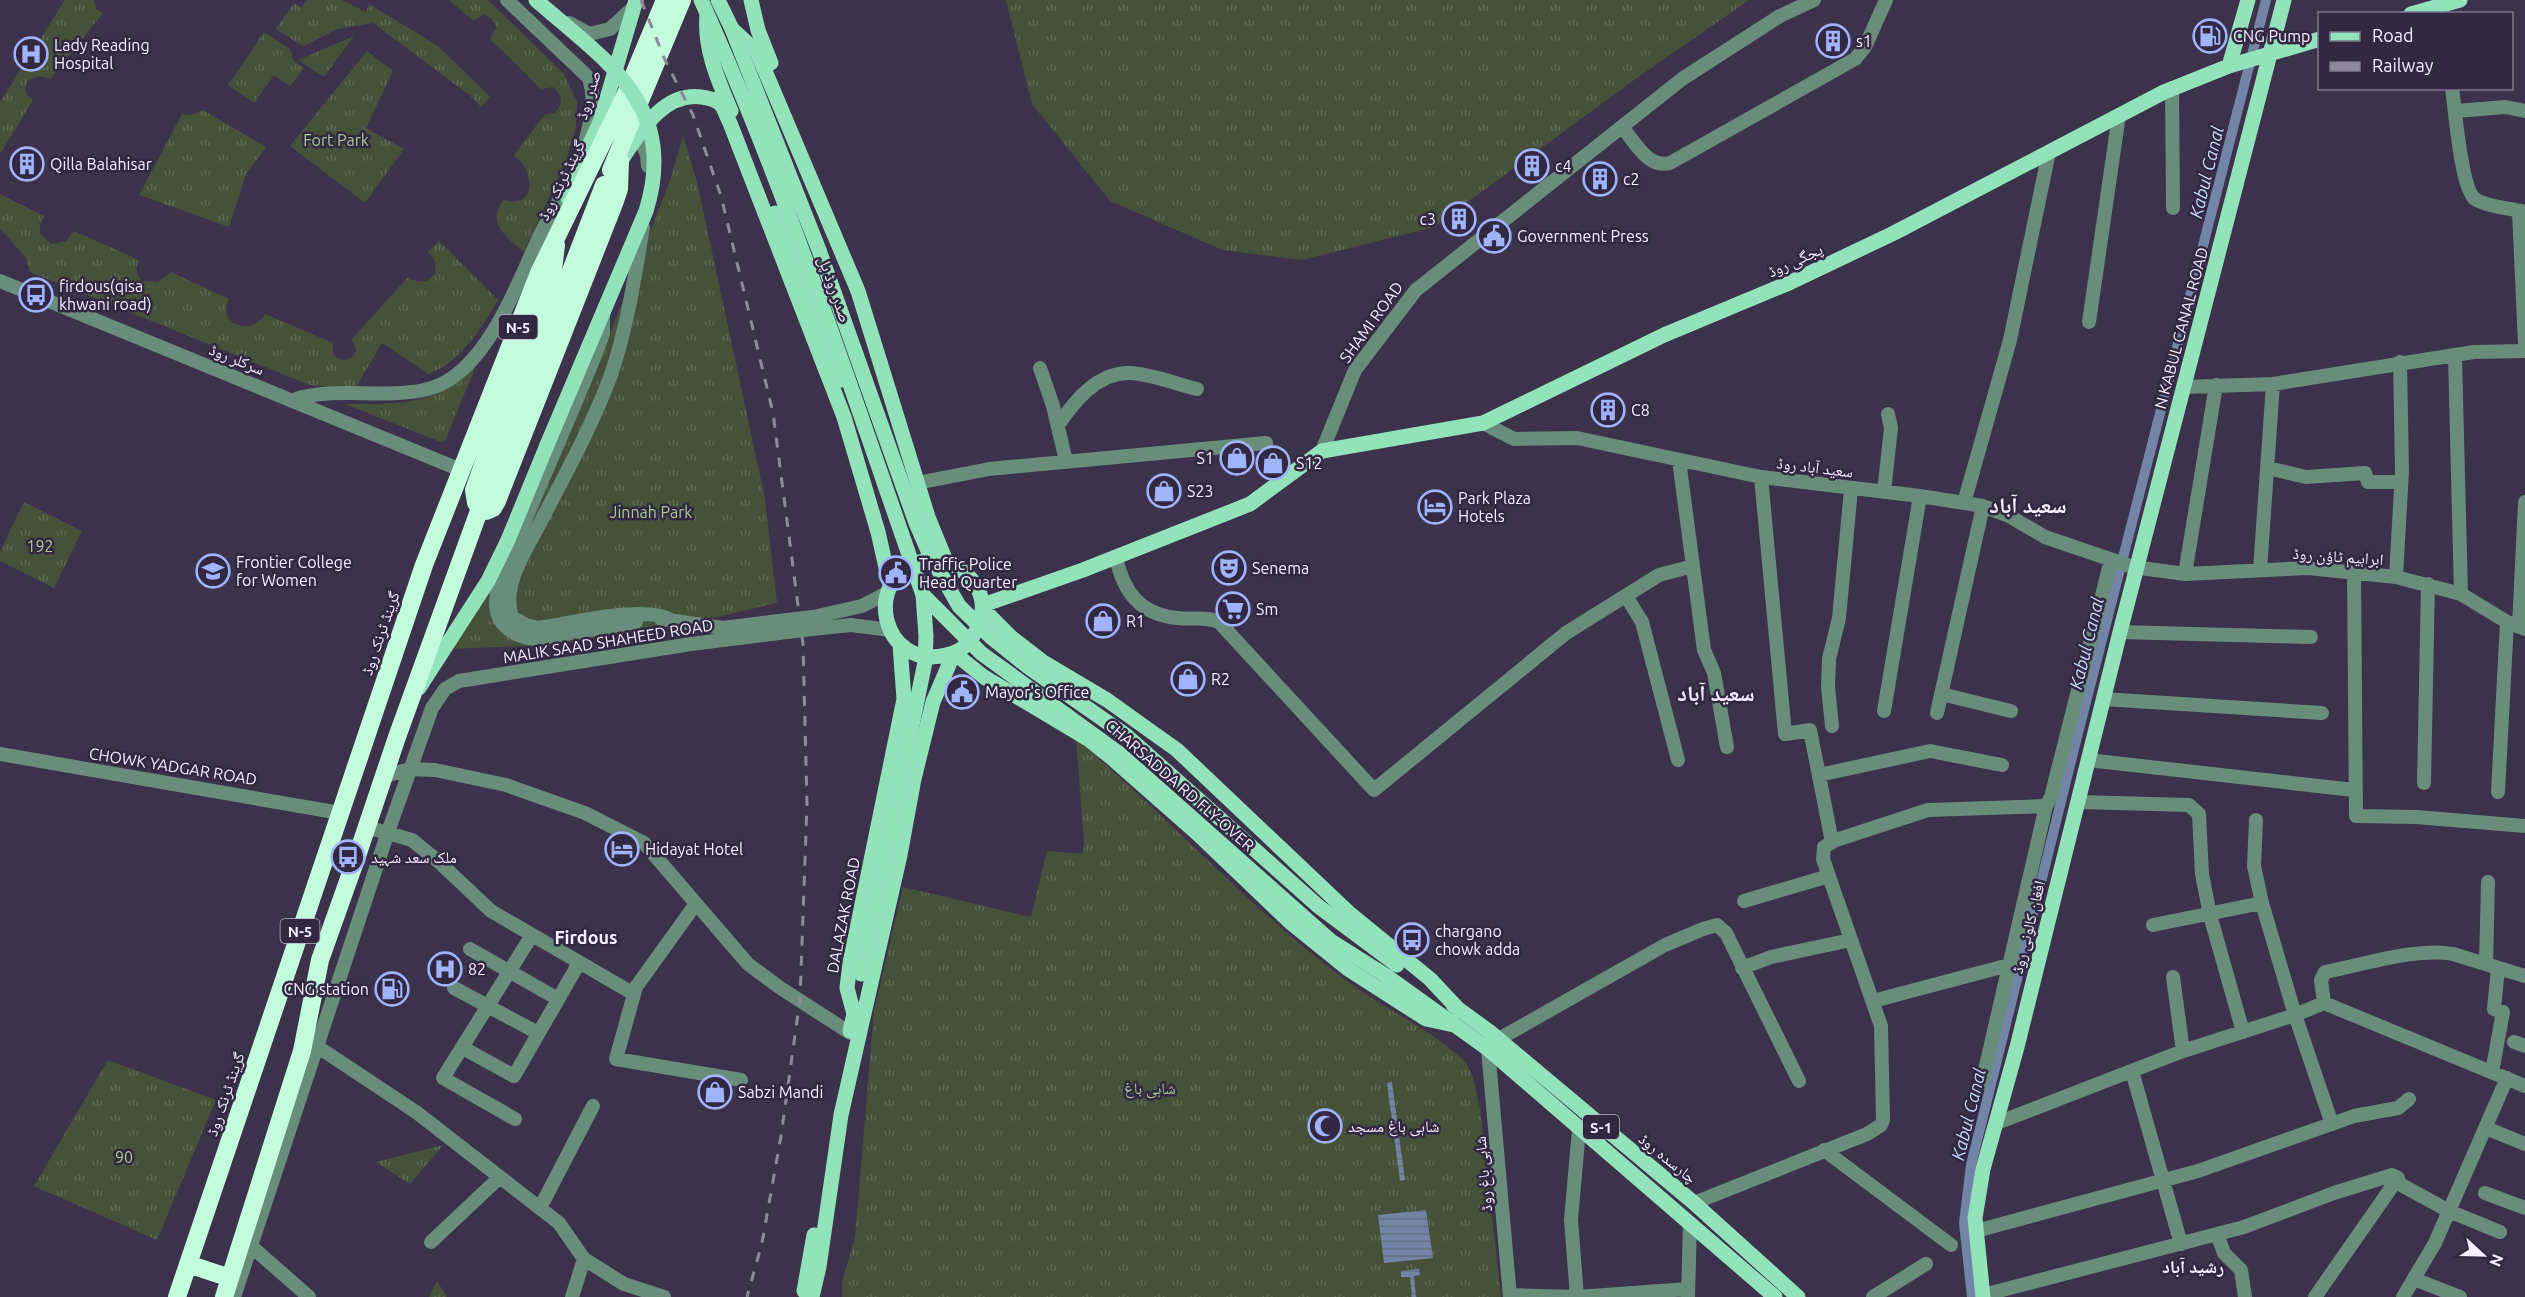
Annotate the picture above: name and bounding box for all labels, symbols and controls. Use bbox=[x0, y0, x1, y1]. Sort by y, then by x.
legend bbox=[2318, 12, 2513, 90]
fuel station icon: CNG Pump bbox=[2192, 18, 2228, 54]
building icon: s1 bbox=[1815, 23, 1851, 59]
text: Road bbox=[2372, 25, 2414, 45]
place label: CNG Pump bbox=[2233, 27, 2310, 45]
place label: s1 bbox=[1856, 32, 1872, 50]
hospital icon: Lady Reading Hospital bbox=[13, 36, 49, 72]
place label: Lady Reading Hospital bbox=[54, 36, 150, 72]
text: Railway bbox=[2372, 55, 2434, 75]
street label: صدر روڈ bbox=[572, 68, 605, 122]
water label: Kabul Canal bbox=[2185, 124, 2227, 220]
park label: Fort Park bbox=[303, 131, 369, 149]
street label: گرینڈ ٹرنک روڈ bbox=[534, 137, 589, 224]
building icon: Qilla Balahisar bbox=[9, 146, 45, 182]
building icon: c4 bbox=[1514, 148, 1550, 184]
place label: Qilla Balahisar bbox=[50, 155, 152, 173]
place label: c4 bbox=[1555, 157, 1571, 175]
building icon: c2 bbox=[1582, 161, 1618, 197]
place label: c2 bbox=[1623, 170, 1639, 188]
building icon: c3 bbox=[1441, 201, 1477, 237]
place label: c3 bbox=[1420, 210, 1436, 228]
public building icon: Government Press bbox=[1476, 218, 1512, 254]
place label: Government Press bbox=[1517, 227, 1649, 245]
street label: پجگی روڈ bbox=[1765, 239, 1826, 282]
street label: N KABUL CANAL ROAD bbox=[2151, 245, 2211, 411]
street label: صدر روڈ پل bbox=[813, 253, 855, 325]
bus stop icon: firdous(qisa khwani road) bbox=[18, 277, 54, 313]
place label: firdous(qisa khwani road) bbox=[59, 277, 152, 314]
street label: SHAMI ROAD bbox=[1336, 278, 1406, 366]
road number: N-5 bbox=[498, 315, 538, 339]
street label: سرکلر روڈ bbox=[206, 340, 267, 379]
building icon: C8 bbox=[1590, 392, 1626, 428]
place label: C8 bbox=[1631, 401, 1650, 419]
shop icon: S1 bbox=[1219, 440, 1255, 476]
shop icon: S12 bbox=[1255, 445, 1291, 481]
place label: S1 bbox=[1197, 449, 1214, 467]
street label: سعید آباد روڈ bbox=[1776, 453, 1854, 482]
place label: S12 bbox=[1296, 454, 1322, 472]
shop icon: S23 bbox=[1146, 473, 1182, 509]
place label: S23 bbox=[1187, 482, 1213, 500]
hotel icon: Park Plaza Hotels bbox=[1417, 489, 1453, 525]
place label: Park Plaza Hotels bbox=[1458, 489, 1531, 525]
district label: سعید آباد bbox=[1989, 492, 2067, 518]
park label: Jinnah Park bbox=[610, 503, 692, 521]
park label: 192 bbox=[26, 537, 54, 555]
street label: ابراہیم ٹاؤن روڈ bbox=[2292, 544, 2384, 570]
theatre icon: Senema bbox=[1211, 550, 1247, 586]
school or university icon: Frontier College for Women bbox=[195, 553, 231, 589]
place label: Frontier College for Women bbox=[236, 553, 352, 589]
public building icon: Traffic Police Head Quarter bbox=[878, 555, 914, 591]
place label: Traffic Police Head Quarter bbox=[919, 555, 1017, 591]
place label: Senema bbox=[1252, 559, 1309, 577]
street label: گرینڈ ٹرنک روڈ bbox=[357, 588, 404, 677]
supermarket icon: Sm bbox=[1215, 591, 1251, 627]
water label: Kabul Canal bbox=[2065, 595, 2107, 691]
place label: Sm bbox=[1256, 600, 1278, 618]
shop icon: R1 bbox=[1085, 603, 1121, 639]
place label: R1 bbox=[1126, 612, 1145, 630]
street label: MALIK SAAD SHAHEED ROAD bbox=[502, 615, 714, 667]
shop icon: R2 bbox=[1170, 661, 1206, 697]
place label: R2 bbox=[1211, 670, 1230, 688]
public building icon: Mayor's Office bbox=[944, 674, 980, 710]
district label: سعید آباد bbox=[1677, 680, 1755, 706]
place label: Mayor's Office bbox=[985, 683, 1089, 701]
street label: CHARSADDA RD FLY-OVER bbox=[1102, 716, 1258, 854]
street label: CHOWK YADGAR ROAD bbox=[88, 744, 258, 788]
hotel icon: Hidayat Hotel bbox=[604, 831, 640, 867]
bus stop icon: ملک سعد شہید bbox=[330, 839, 366, 875]
place label: Hidayat Hotel bbox=[645, 840, 743, 858]
place label: ملک سعد شہید bbox=[371, 848, 457, 867]
street label: DALAZAK ROAD bbox=[823, 855, 863, 975]
street label: افغان کالونی روڈ bbox=[2008, 879, 2050, 976]
road number: N-5 bbox=[280, 919, 320, 943]
bus stop icon: chargano chowk adda bbox=[1394, 922, 1430, 958]
place label: chargano chowk adda bbox=[1435, 922, 1520, 958]
district label: Firdous bbox=[554, 927, 618, 947]
hospital icon: 82 bbox=[427, 951, 463, 987]
place label: 82 bbox=[468, 960, 486, 978]
fuel station icon: CNG station bbox=[374, 971, 410, 1007]
place label: CNG station bbox=[283, 980, 369, 998]
street label: گرینڈ ٹرنک روڈ bbox=[202, 1049, 249, 1138]
water label: Kabul Canal bbox=[1947, 1066, 1989, 1162]
shop icon: Sabzi Mandi bbox=[697, 1074, 733, 1110]
park label: شاہی باغ bbox=[1124, 1079, 1176, 1099]
place label: Sabzi Mandi bbox=[738, 1083, 823, 1101]
mosque icon: شاہی باغ مسجد bbox=[1307, 1108, 1343, 1144]
road number: S-1 bbox=[1583, 1115, 1619, 1139]
place label: شاہی باغ مسجد bbox=[1348, 1117, 1440, 1137]
street label: چارسدہ روڈ bbox=[1635, 1129, 1700, 1187]
street label: شاہی باغ روڈ bbox=[1471, 1135, 1497, 1212]
park label: 90 bbox=[115, 1148, 133, 1166]
north arrow bbox=[2453, 1225, 2513, 1285]
text: N bbox=[2486, 1252, 2507, 1270]
district label: رشید آباد bbox=[2162, 1256, 2224, 1278]

